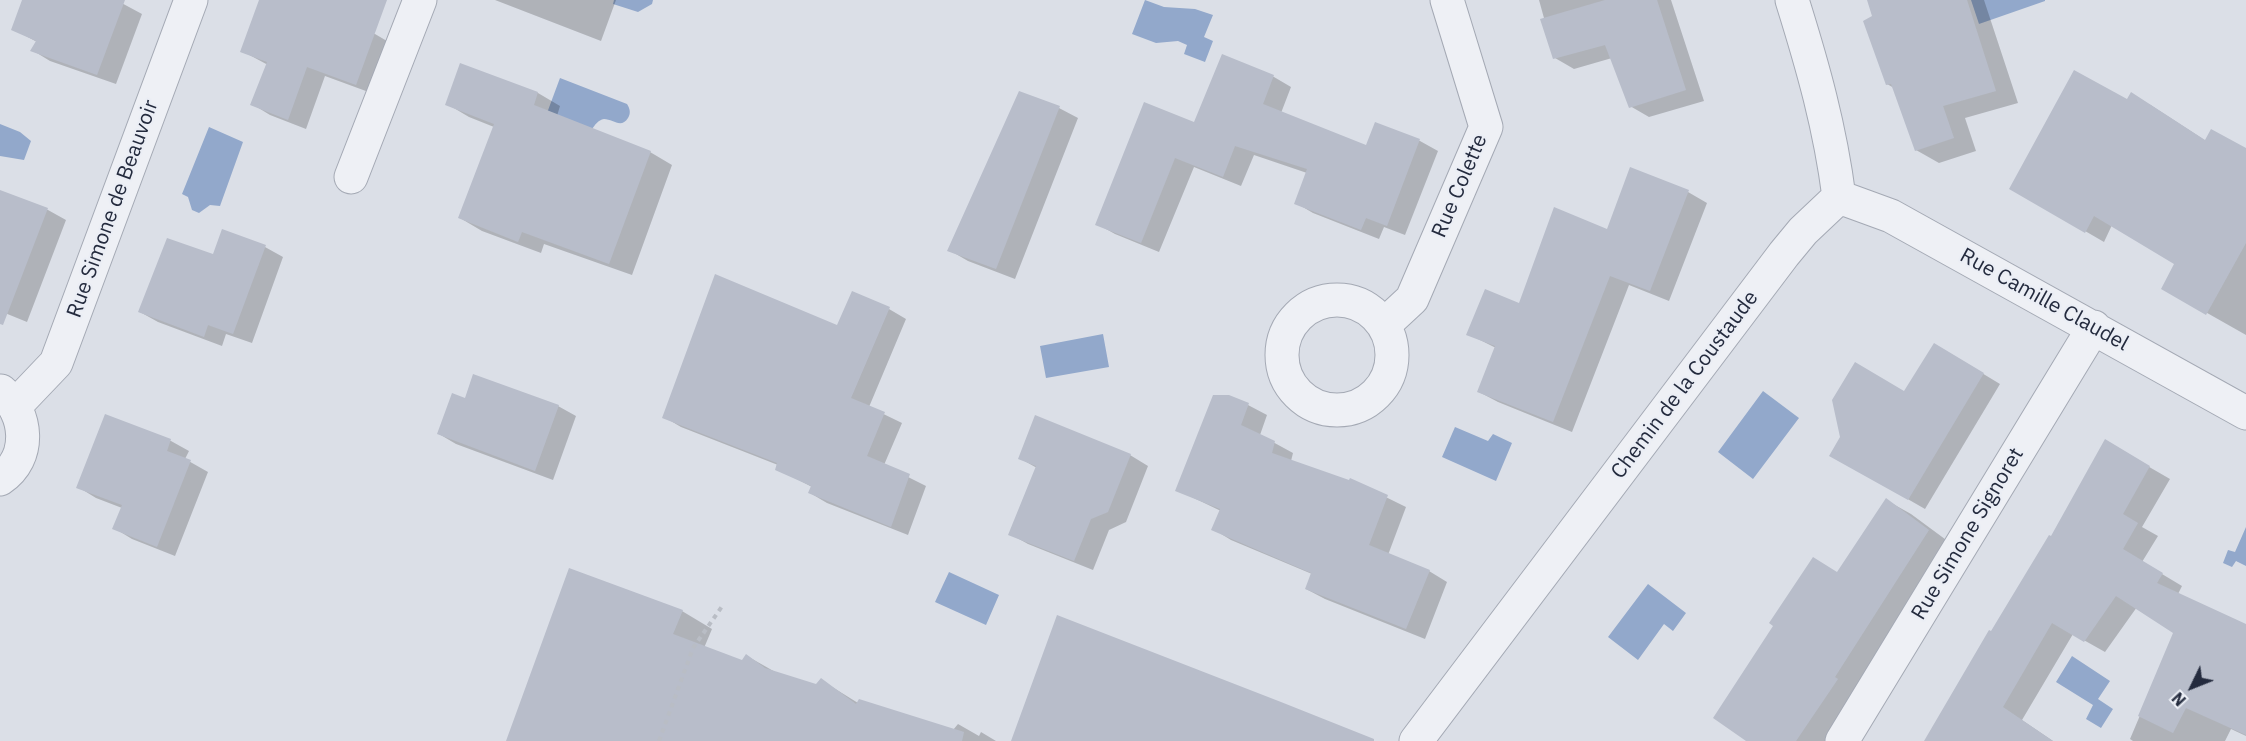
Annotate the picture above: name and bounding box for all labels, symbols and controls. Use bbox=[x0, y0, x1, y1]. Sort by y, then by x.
street label: Rue Simone de Beauvoir bbox=[62, 97, 164, 321]
street label: Rue Colette bbox=[1427, 130, 1493, 242]
street label: Rue Camille Claudel bbox=[1955, 243, 2133, 357]
street label: Chemin de la Coustaude bbox=[1606, 286, 1764, 484]
street label: Rue Simone Signoret bbox=[1907, 443, 2029, 625]
north arrow bbox=[2162, 657, 2222, 717]
text: N bbox=[2168, 688, 2190, 710]

